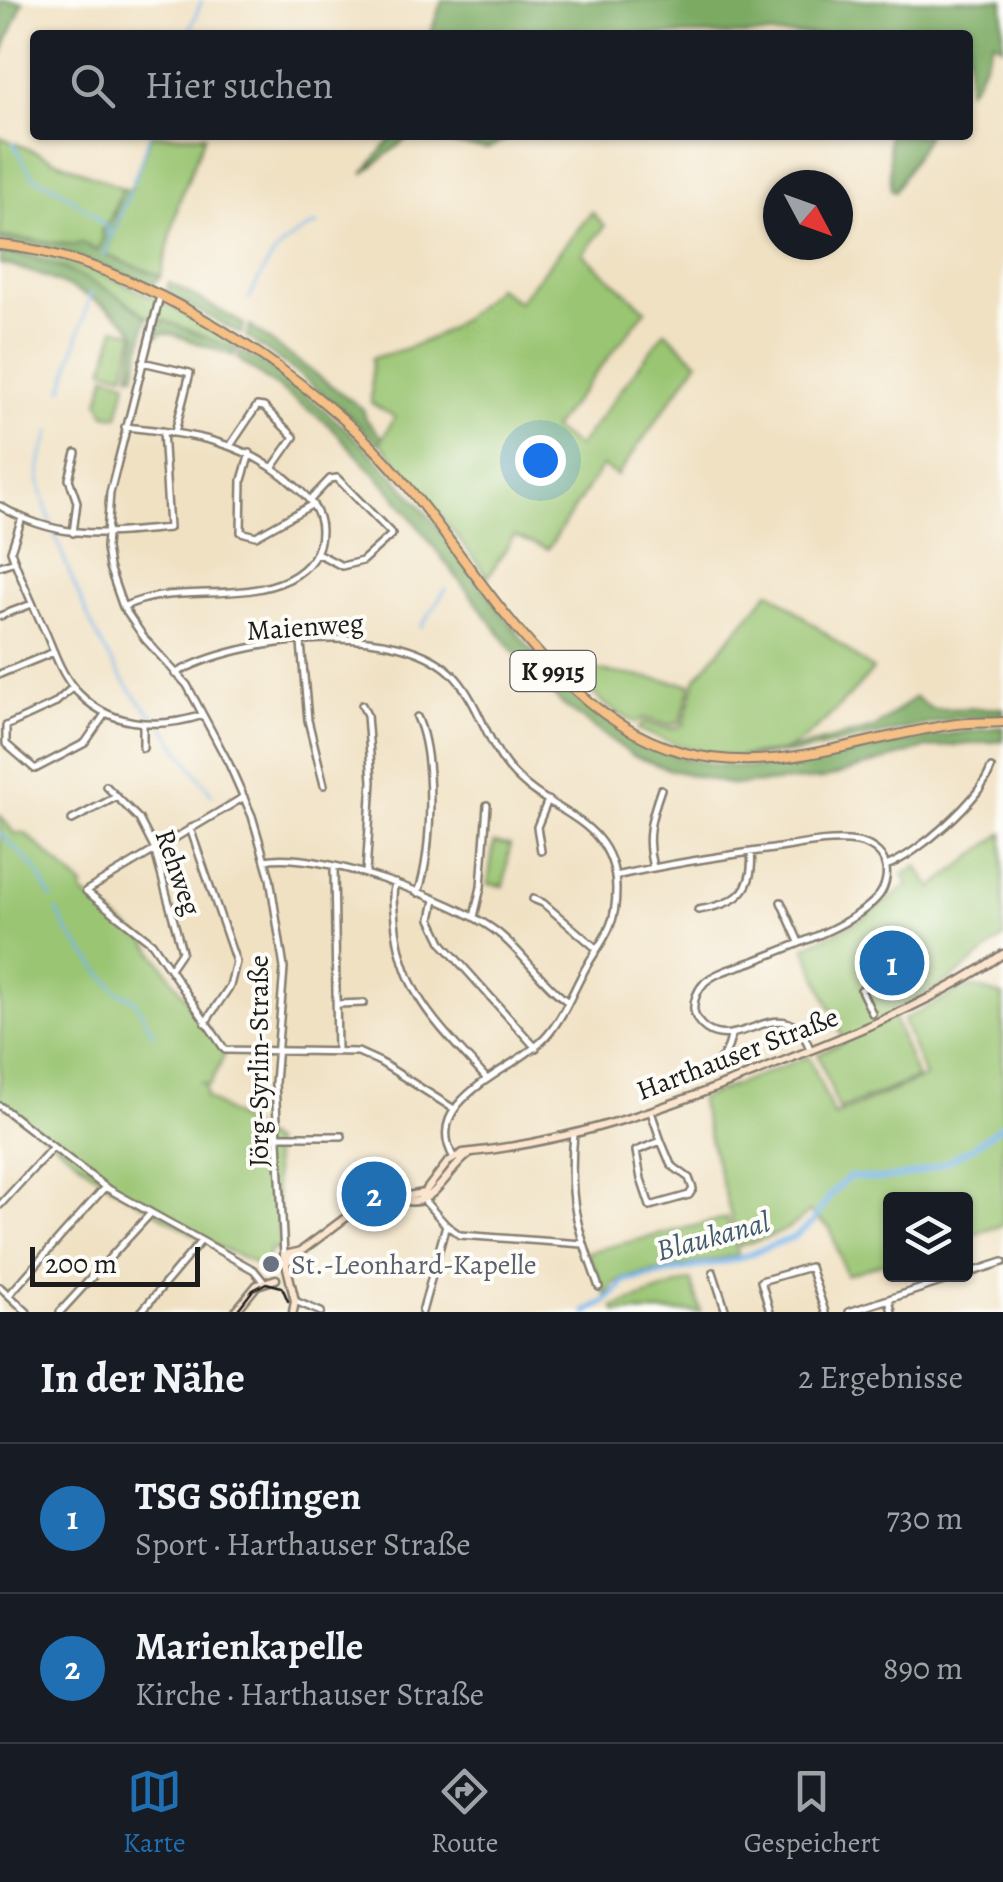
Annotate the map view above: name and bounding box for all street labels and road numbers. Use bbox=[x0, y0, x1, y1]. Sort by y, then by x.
street label: Maienweg bbox=[245, 604, 365, 650]
road number: K 9915 bbox=[510, 651, 596, 691]
street label: Rehweg bbox=[146, 824, 210, 921]
street label: Jörg-Syrlin-Straße bbox=[240, 955, 278, 1167]
street label: Harthauser Straße bbox=[631, 998, 844, 1110]

